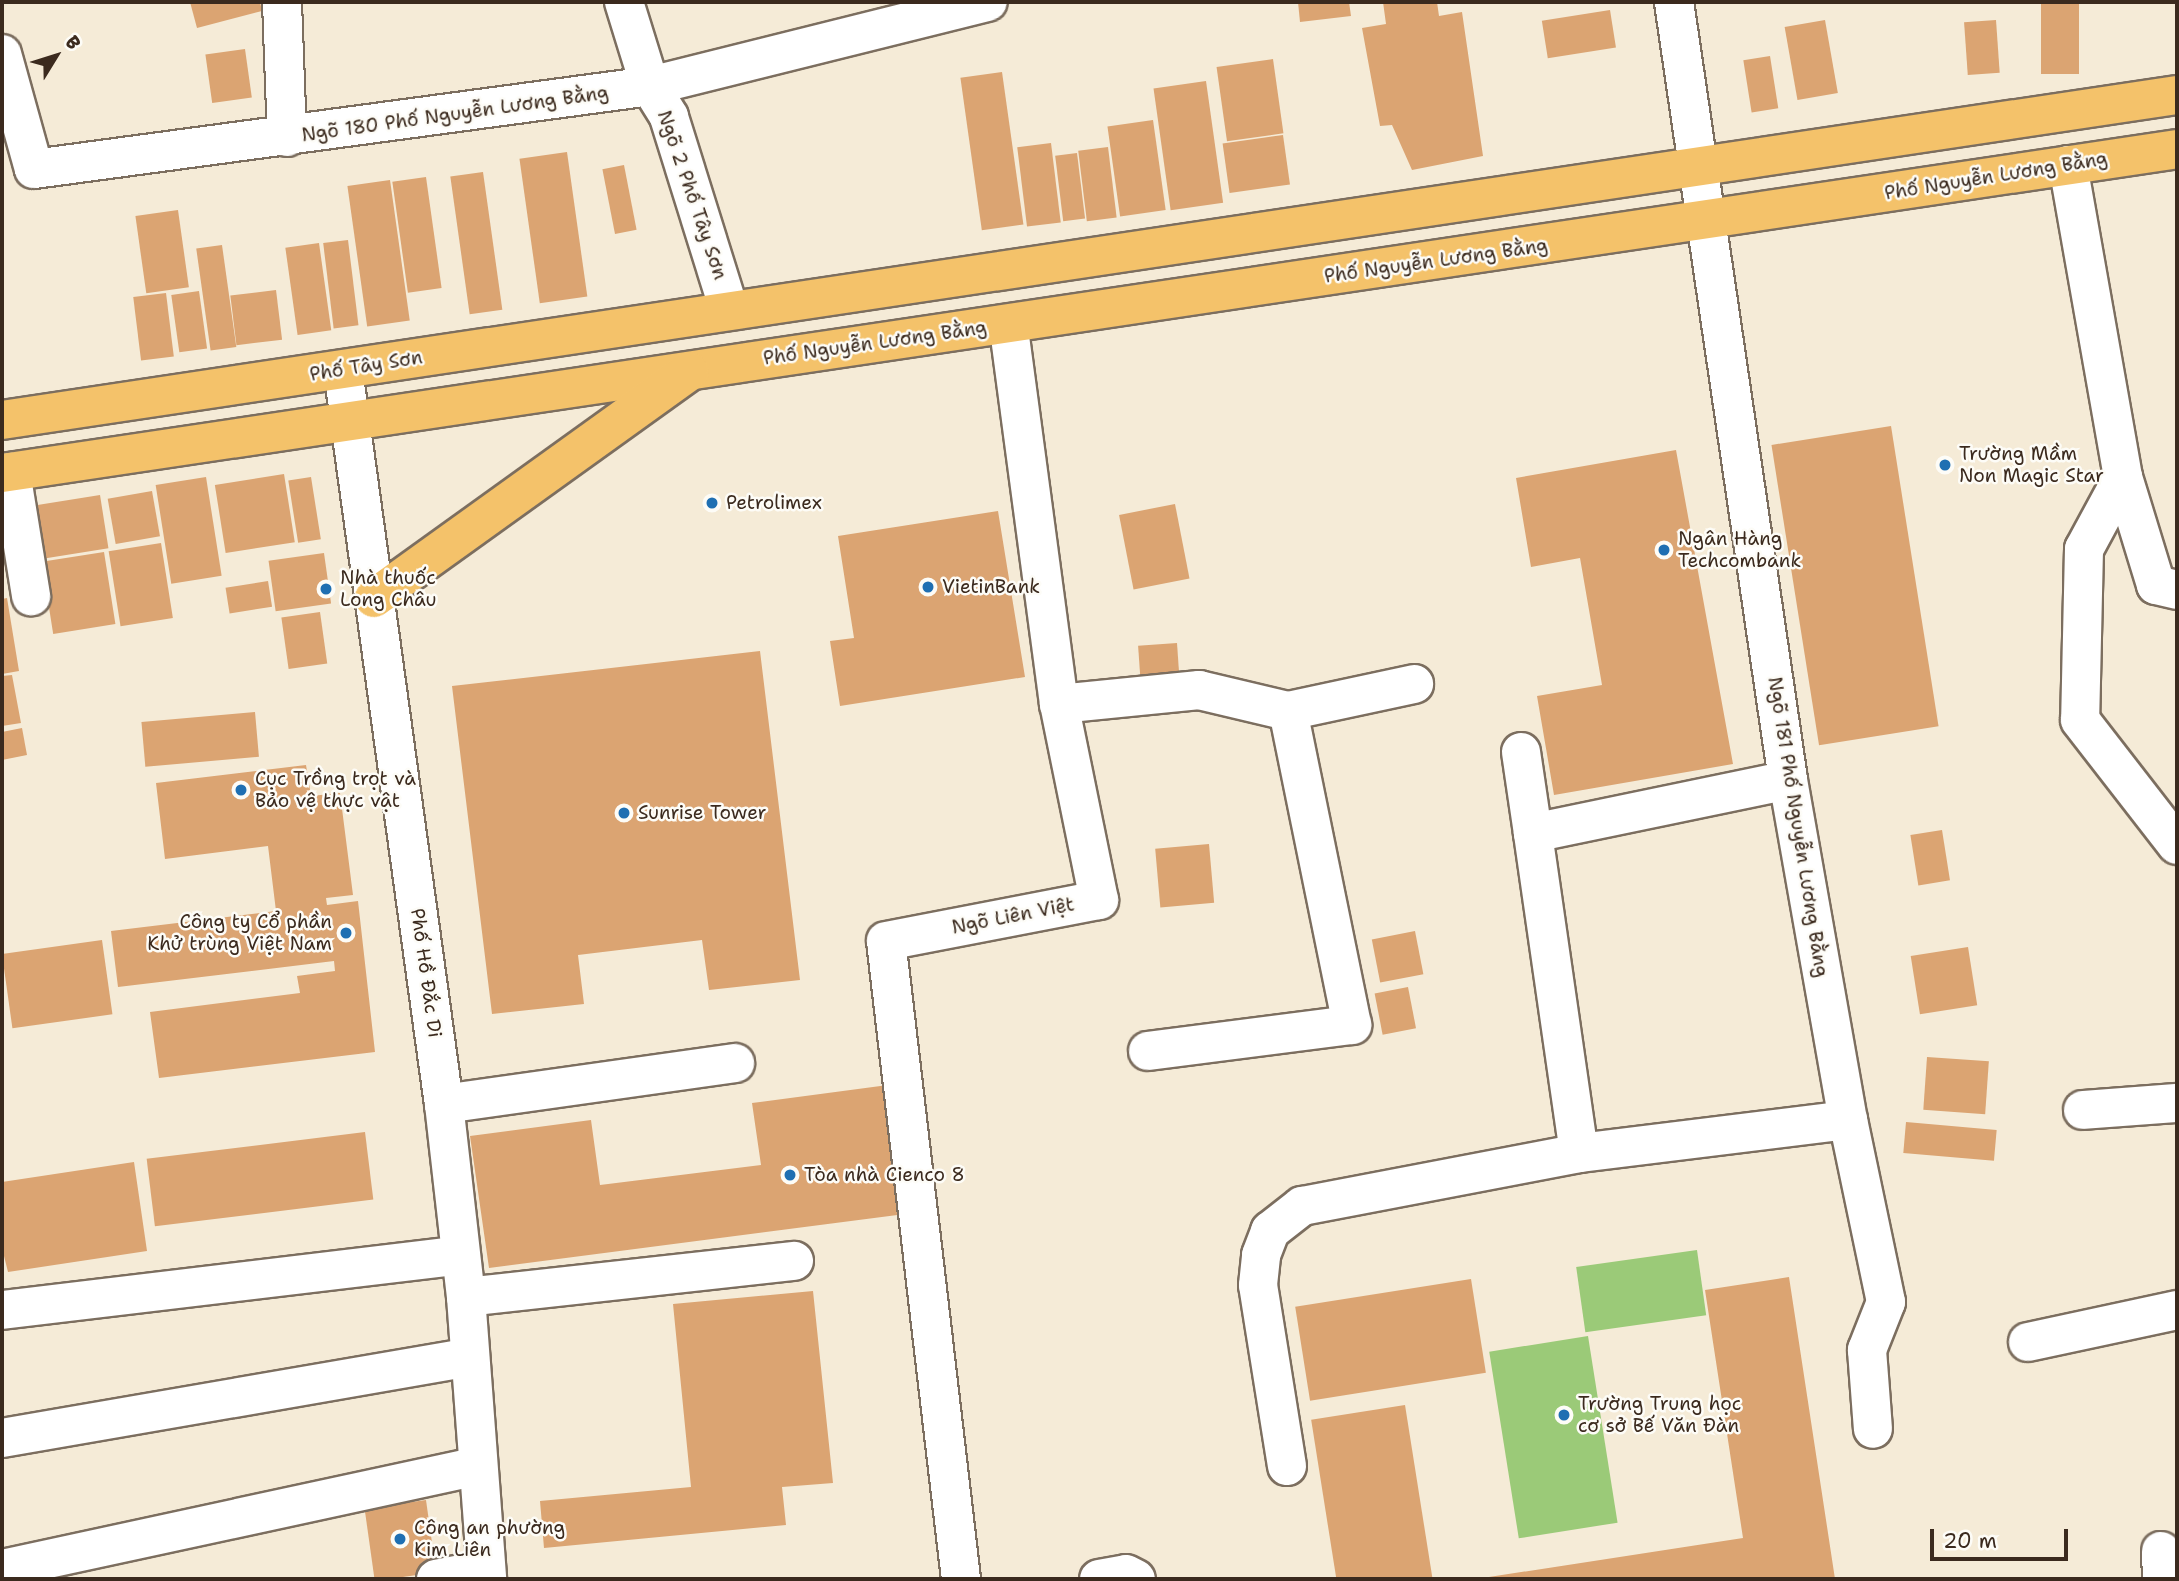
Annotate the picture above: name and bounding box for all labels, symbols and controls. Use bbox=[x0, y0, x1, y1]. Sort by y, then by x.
north arrow bbox=[21, 21, 91, 91]
text: B bbox=[59, 30, 86, 55]
street label: Ngõ 180 Phố Nguyễn Lương Bằng bbox=[300, 81, 610, 147]
street label: Ngõ 2 Phố Tây Sơn bbox=[652, 107, 732, 283]
street label: Phố Nguyễn Lương Bằng bbox=[1883, 147, 2109, 205]
street label: Phố Nguyễn Lương Bằng bbox=[1323, 234, 1549, 288]
street label: Phố Nguyễn Lương Bằng bbox=[762, 316, 988, 370]
street label: Phố Tây Sơn bbox=[308, 346, 424, 386]
place label: Trường Mầm Non Magic Star bbox=[1959, 443, 2104, 487]
marker: Trường Mầm Non Magic Star bbox=[1937, 457, 1953, 473]
place label: Petrolimex bbox=[726, 492, 822, 514]
marker: Petrolimex bbox=[704, 495, 720, 511]
place label: Ngân Hàng Techcombank bbox=[1678, 528, 1801, 572]
marker: Ngân Hàng Techcombank bbox=[1656, 542, 1672, 558]
place label: Nhà thuốc Long Châu bbox=[340, 567, 437, 611]
place label: VietinBank bbox=[942, 576, 1040, 598]
marker: VietinBank bbox=[920, 579, 936, 595]
marker: Nhà thuốc Long Châu bbox=[318, 581, 334, 597]
street label: Ngõ 181 Phố Nguyễn Lương Bằng bbox=[1763, 675, 1833, 979]
place label: Cục Trồng trọt và Bảo vệ thực vật bbox=[255, 768, 416, 812]
marker: Cục Trồng trọt và Bảo vệ thực vật bbox=[233, 782, 249, 798]
place label: Sunrise Tower bbox=[638, 802, 767, 824]
marker: Sunrise Tower bbox=[616, 805, 632, 821]
street label: Ngõ Liên Việt bbox=[950, 893, 1076, 939]
street label: Phố Hồ Đắc Di bbox=[406, 907, 446, 1039]
place label: Công ty Cổ phần Khử trùng Việt Nam bbox=[147, 911, 332, 955]
marker: Công ty Cổ phần Khử trùng Việt Nam bbox=[338, 925, 354, 941]
place label: Tòa nhà Cienco 8 bbox=[804, 1164, 965, 1186]
marker: Tòa nhà Cienco 8 bbox=[782, 1167, 798, 1183]
place label: Trường Trung học cơ sở Bế Văn Đàn bbox=[1578, 1393, 1741, 1437]
marker: Trường Trung học cơ sở Bế Văn Đàn bbox=[1556, 1407, 1572, 1423]
scale bar bbox=[1934, 1514, 2072, 1558]
place label: Công an phường Kim Liên bbox=[414, 1517, 565, 1561]
text: 20 m bbox=[1943, 1527, 1997, 1555]
marker: Công an phường Kim Liên bbox=[392, 1531, 408, 1547]

